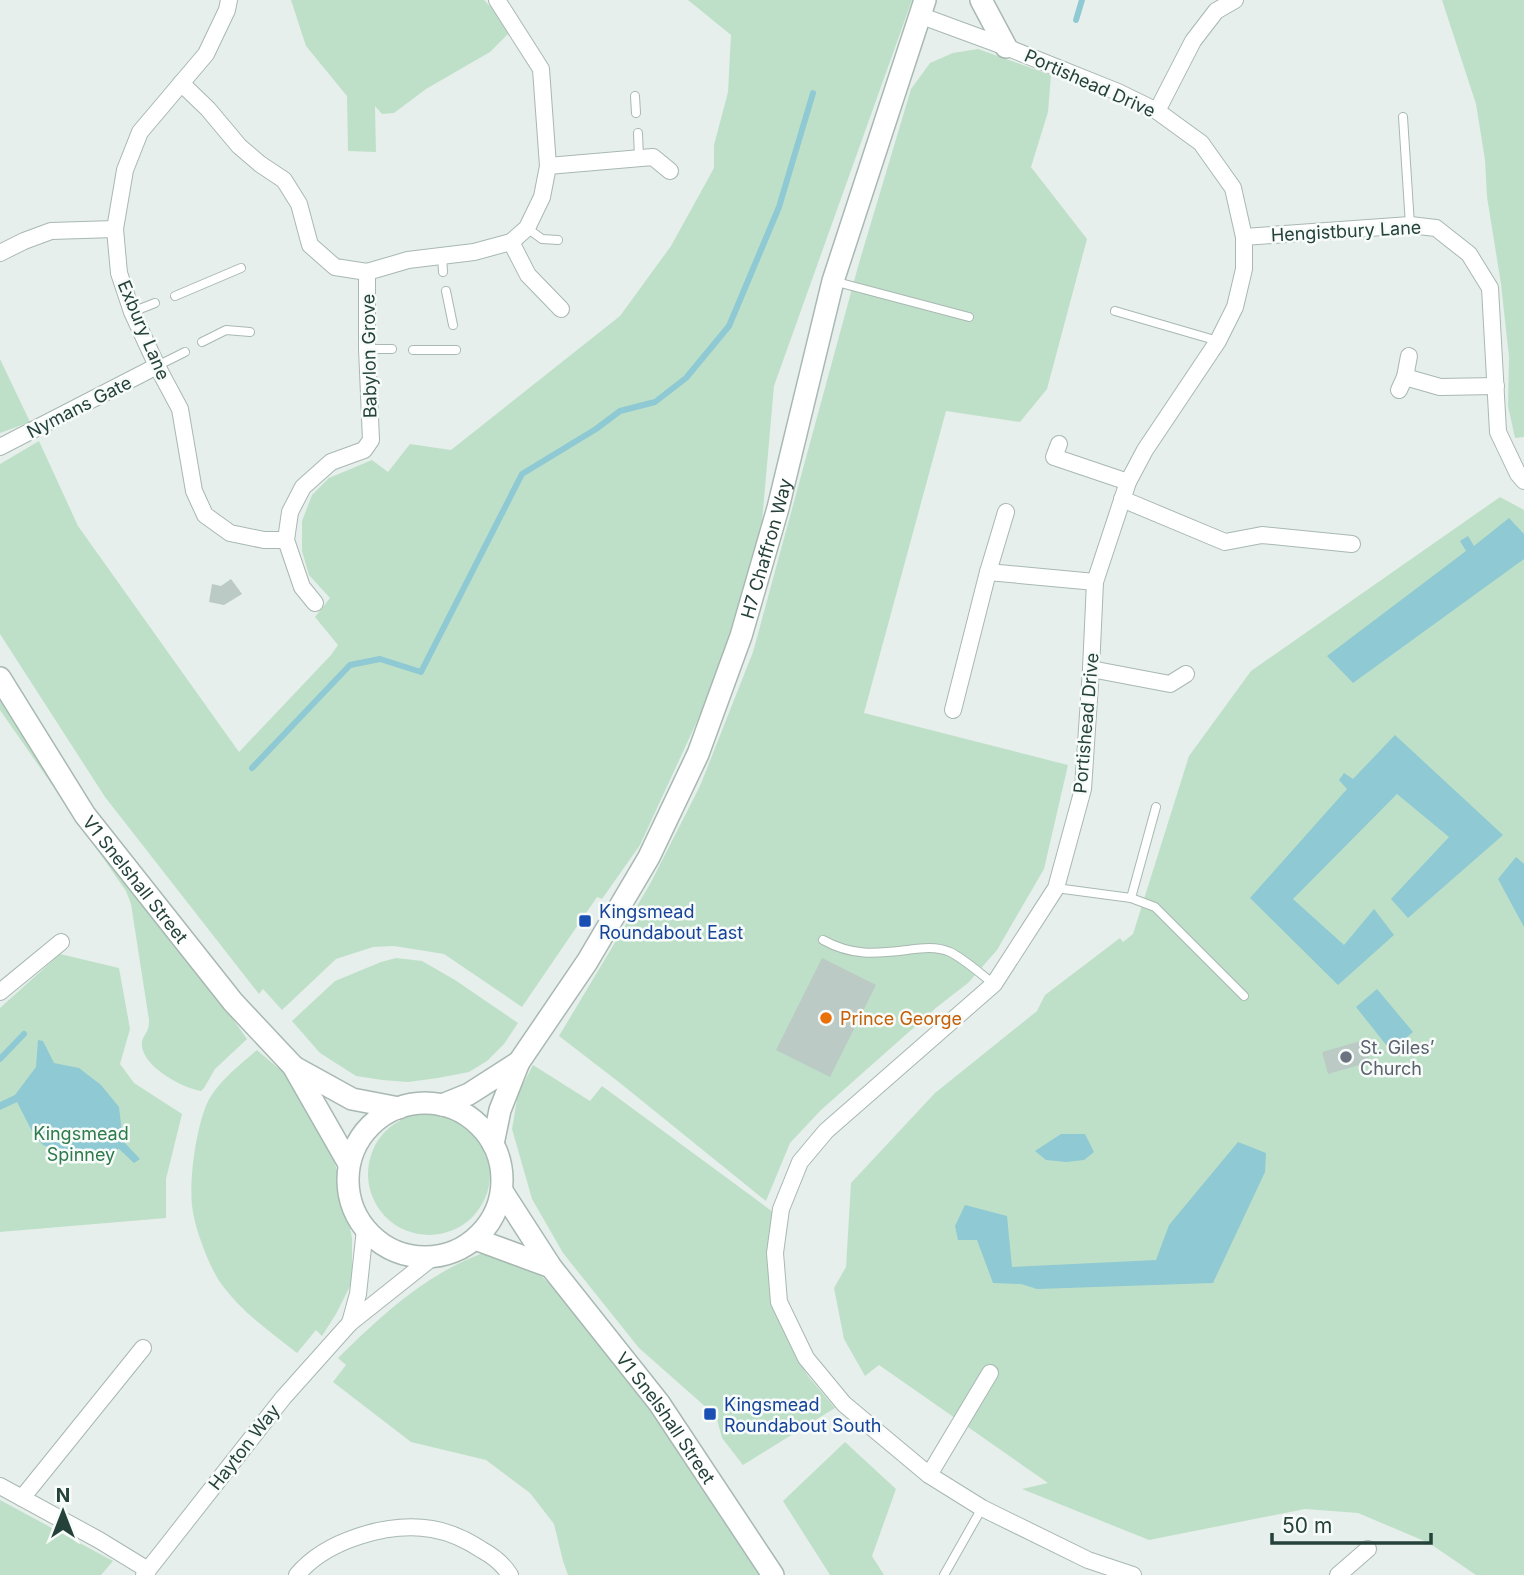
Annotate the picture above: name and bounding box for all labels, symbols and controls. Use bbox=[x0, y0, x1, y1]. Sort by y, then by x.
street label: Portishead Drive bbox=[1021, 45, 1159, 121]
street label: Hengistbury Lane bbox=[1270, 217, 1422, 245]
street label: Exbury Lane bbox=[114, 277, 174, 383]
street label: Babylon Grove bbox=[357, 294, 381, 418]
street label: Nymans Gate bbox=[23, 372, 135, 442]
street label: H7 Chaffron Way bbox=[736, 476, 795, 621]
street label: Portishead Drive bbox=[1069, 652, 1103, 794]
street label: V1 Snelshall Street bbox=[79, 811, 193, 947]
place label: Kingsmead Roundabout East bbox=[599, 901, 743, 943]
marker: Kingsmead Roundabout East bbox=[577, 913, 593, 929]
place label: Prince George bbox=[840, 1008, 962, 1029]
marker: Prince George bbox=[818, 1010, 834, 1026]
place label: St. Giles’ Church bbox=[1360, 1037, 1435, 1079]
marker: St. Giles’ Church bbox=[1338, 1049, 1354, 1065]
park label: Kingsmead Spinney bbox=[33, 1123, 129, 1165]
street label: V1 Snelshall Street bbox=[612, 1348, 720, 1487]
place label: Kingsmead Roundabout South bbox=[724, 1394, 881, 1436]
street label: Hayton Way bbox=[204, 1400, 284, 1494]
marker: Kingsmead Roundabout South bbox=[702, 1406, 718, 1422]
north arrow bbox=[28, 1477, 98, 1547]
text: N bbox=[56, 1484, 70, 1507]
scale bar bbox=[1272, 1502, 1431, 1546]
text: 50 m bbox=[1282, 1513, 1332, 1538]

